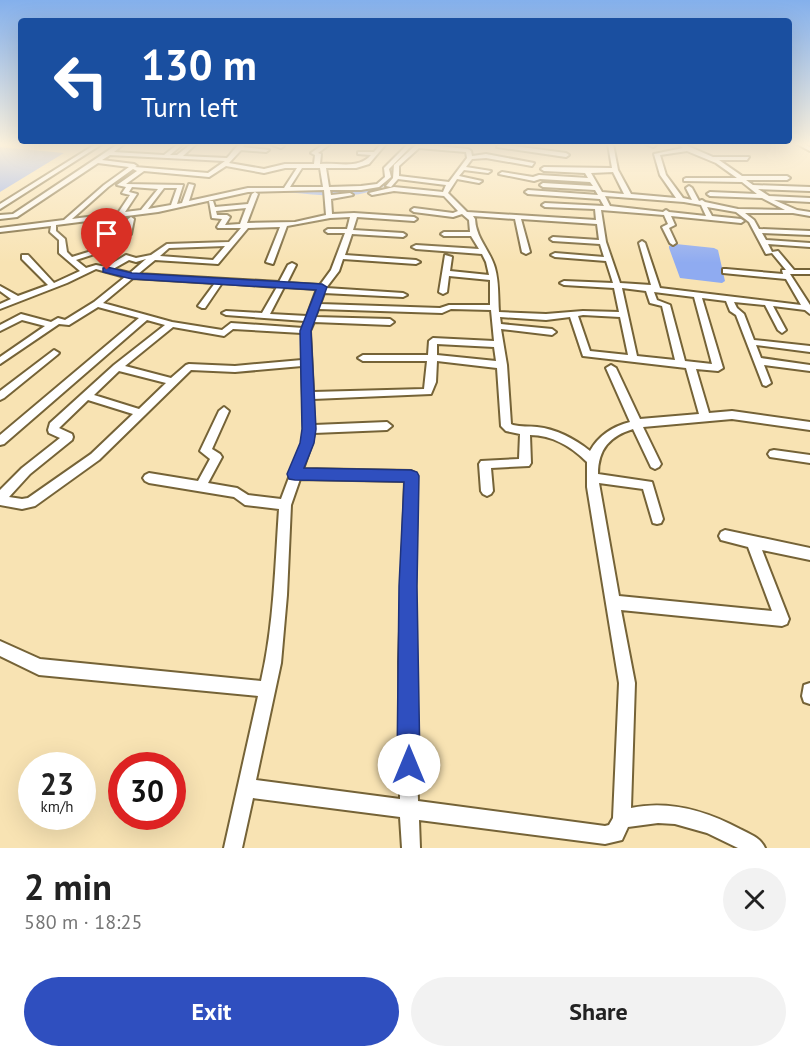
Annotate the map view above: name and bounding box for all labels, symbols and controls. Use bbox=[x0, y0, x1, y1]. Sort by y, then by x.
text: 130 m bbox=[141, 37, 257, 92]
icon: left bbox=[42, 42, 120, 120]
text: Turn left bbox=[141, 90, 238, 124]
pin bbox=[81, 208, 132, 270]
icon: arrive bbox=[90, 217, 123, 250]
position arrow bbox=[377, 733, 441, 797]
speed limit sign: 30 bbox=[108, 752, 186, 830]
text: 23 bbox=[40, 764, 74, 803]
text: km/h bbox=[41, 797, 73, 816]
text: 2 min bbox=[24, 863, 112, 910]
button: close bbox=[723, 868, 786, 931]
text: 580 m · 18:25 bbox=[24, 909, 142, 935]
button: Exit bbox=[24, 977, 399, 1046]
button: Share bbox=[411, 977, 786, 1046]

